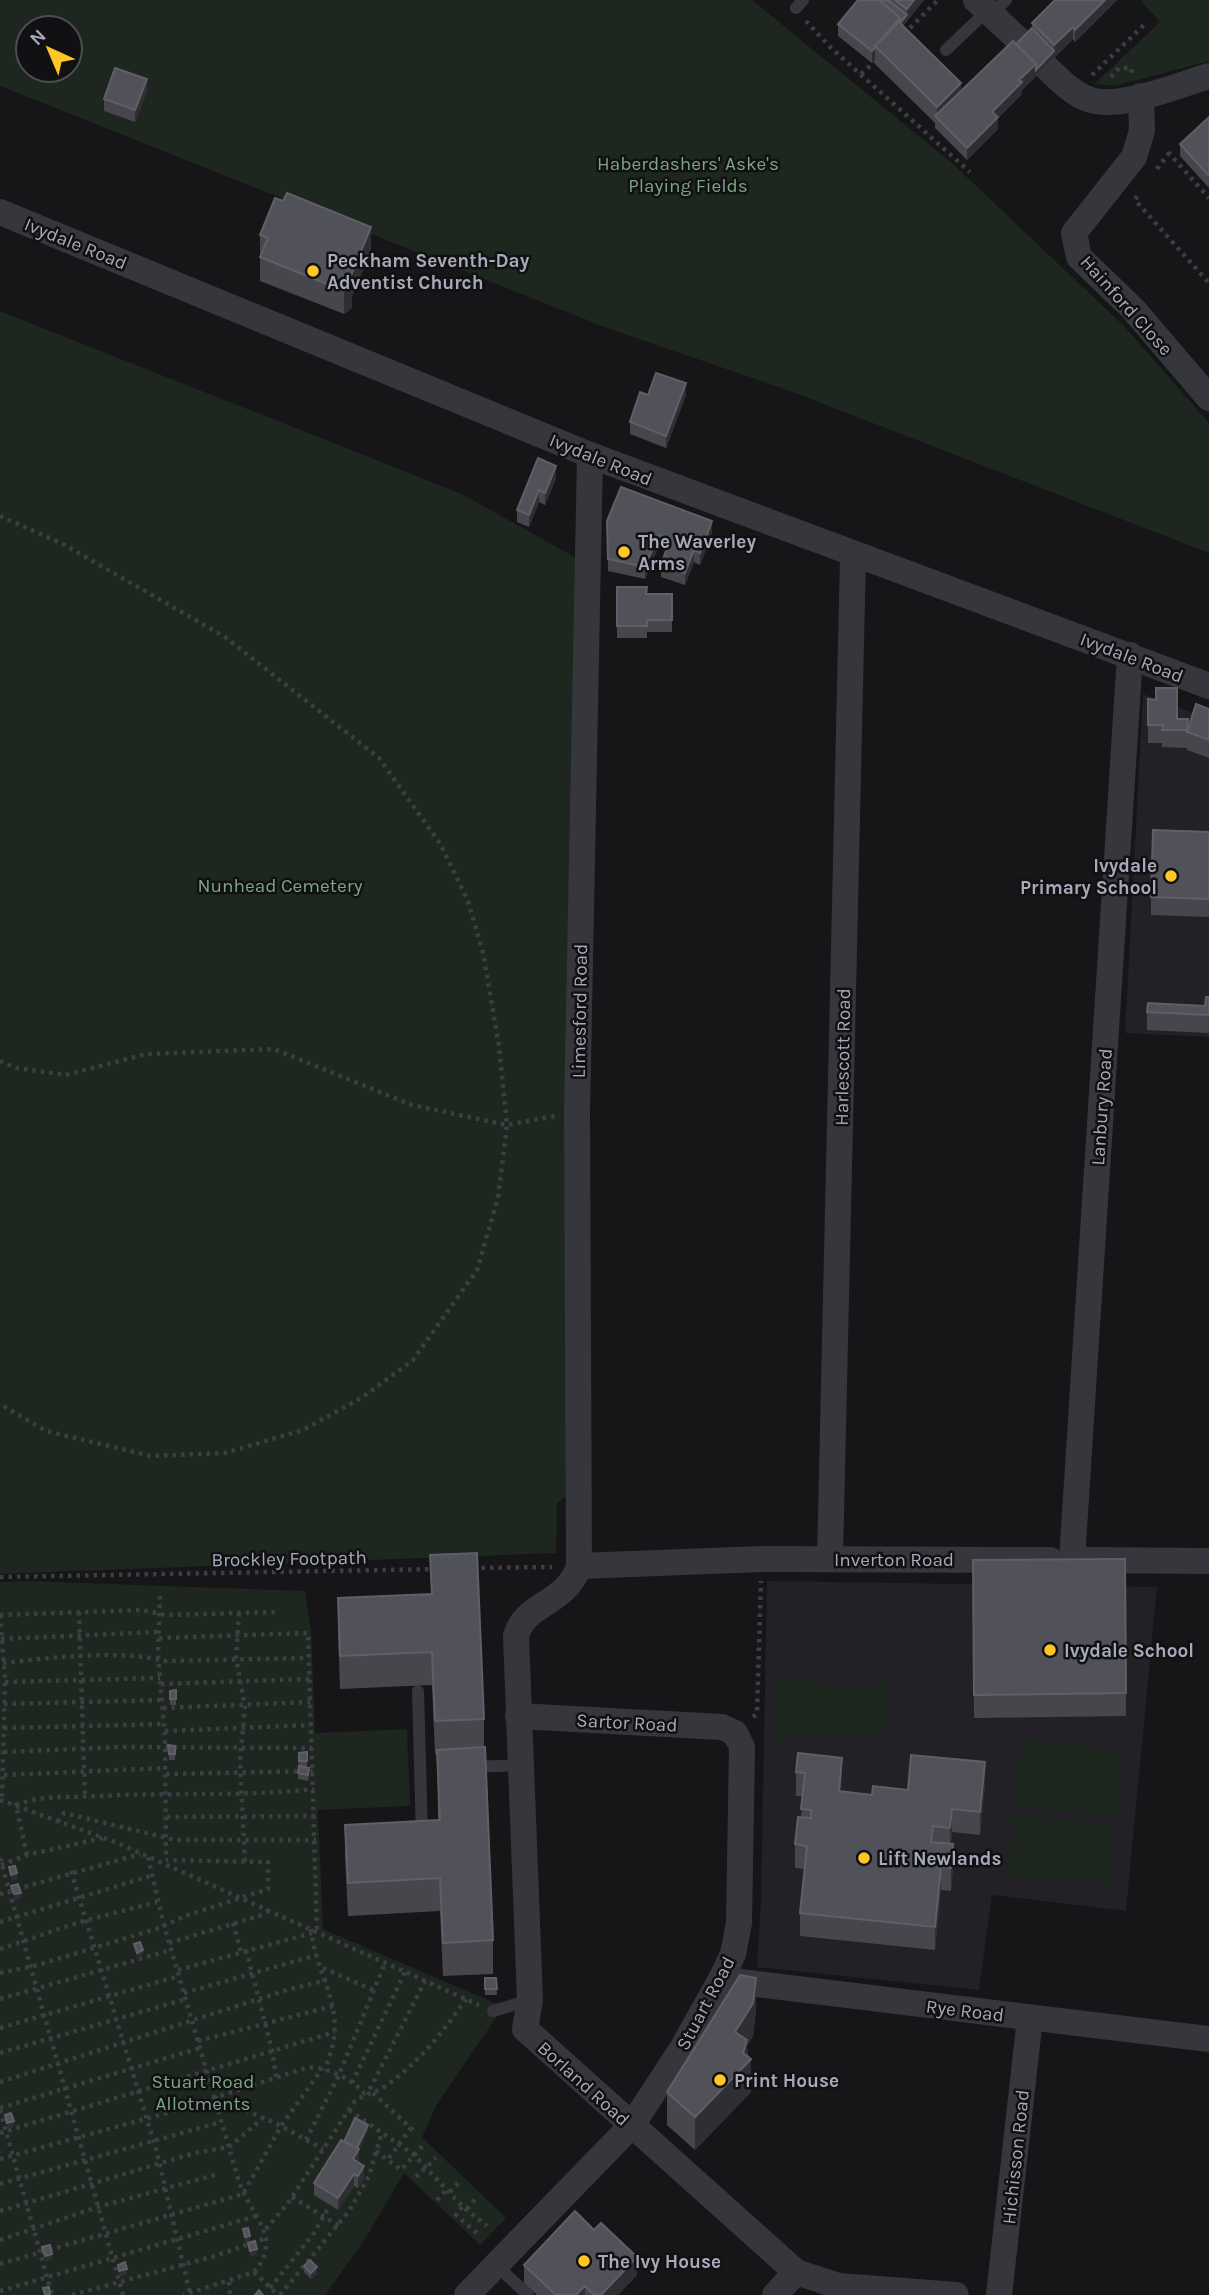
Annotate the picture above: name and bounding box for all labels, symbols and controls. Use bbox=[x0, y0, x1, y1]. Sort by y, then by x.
north arrow bbox=[14, 14, 84, 84]
text: N bbox=[25, 25, 50, 50]
park label: Haberdashers' Aske's Playing Fields bbox=[597, 153, 779, 197]
street label: Ivydale Road bbox=[21, 213, 130, 274]
place label: Peckham Seventh-Day Adventist Church bbox=[327, 250, 530, 294]
street label: Hainford Close bbox=[1076, 251, 1177, 360]
marker: Peckham Seventh-Day Adventist Church bbox=[305, 263, 321, 279]
street label: Ivydale Road bbox=[546, 429, 655, 490]
place label: The Waverley Arms bbox=[638, 531, 756, 575]
marker: The Waverley Arms bbox=[616, 544, 632, 560]
street label: Ivydale Road bbox=[1077, 628, 1186, 688]
place label: Ivydale Primary School bbox=[1020, 855, 1157, 899]
marker: Ivydale Primary School bbox=[1163, 868, 1179, 884]
park label: Nunhead Cemetery bbox=[198, 875, 363, 897]
street label: Limesford Road bbox=[568, 943, 592, 1079]
street label: Harlescott Road bbox=[831, 988, 855, 1126]
street label: Lanbury Road bbox=[1087, 1048, 1117, 1166]
street label: Brockley Footpath bbox=[211, 1547, 367, 1571]
street label: Inverton Road bbox=[834, 1549, 954, 1571]
place label: Ivydale School bbox=[1064, 1640, 1194, 1662]
marker: Ivydale School bbox=[1042, 1642, 1058, 1658]
street label: Sartor Road bbox=[576, 1709, 678, 1737]
place label: Lift Newlands bbox=[878, 1848, 1001, 1870]
marker: Lift Newlands bbox=[856, 1850, 872, 1866]
street label: Stuart Road bbox=[672, 1953, 740, 2054]
street label: Rye Road bbox=[925, 1995, 1005, 2027]
street label: Borland Road bbox=[533, 2037, 634, 2131]
place label: Print House bbox=[734, 2070, 839, 2092]
park label: Stuart Road Allotments bbox=[152, 2071, 254, 2115]
marker: Print House bbox=[712, 2072, 728, 2088]
street label: Hichisson Road bbox=[998, 2089, 1034, 2226]
place label: The Ivy House bbox=[598, 2251, 721, 2273]
marker: The Ivy House bbox=[576, 2253, 592, 2269]

